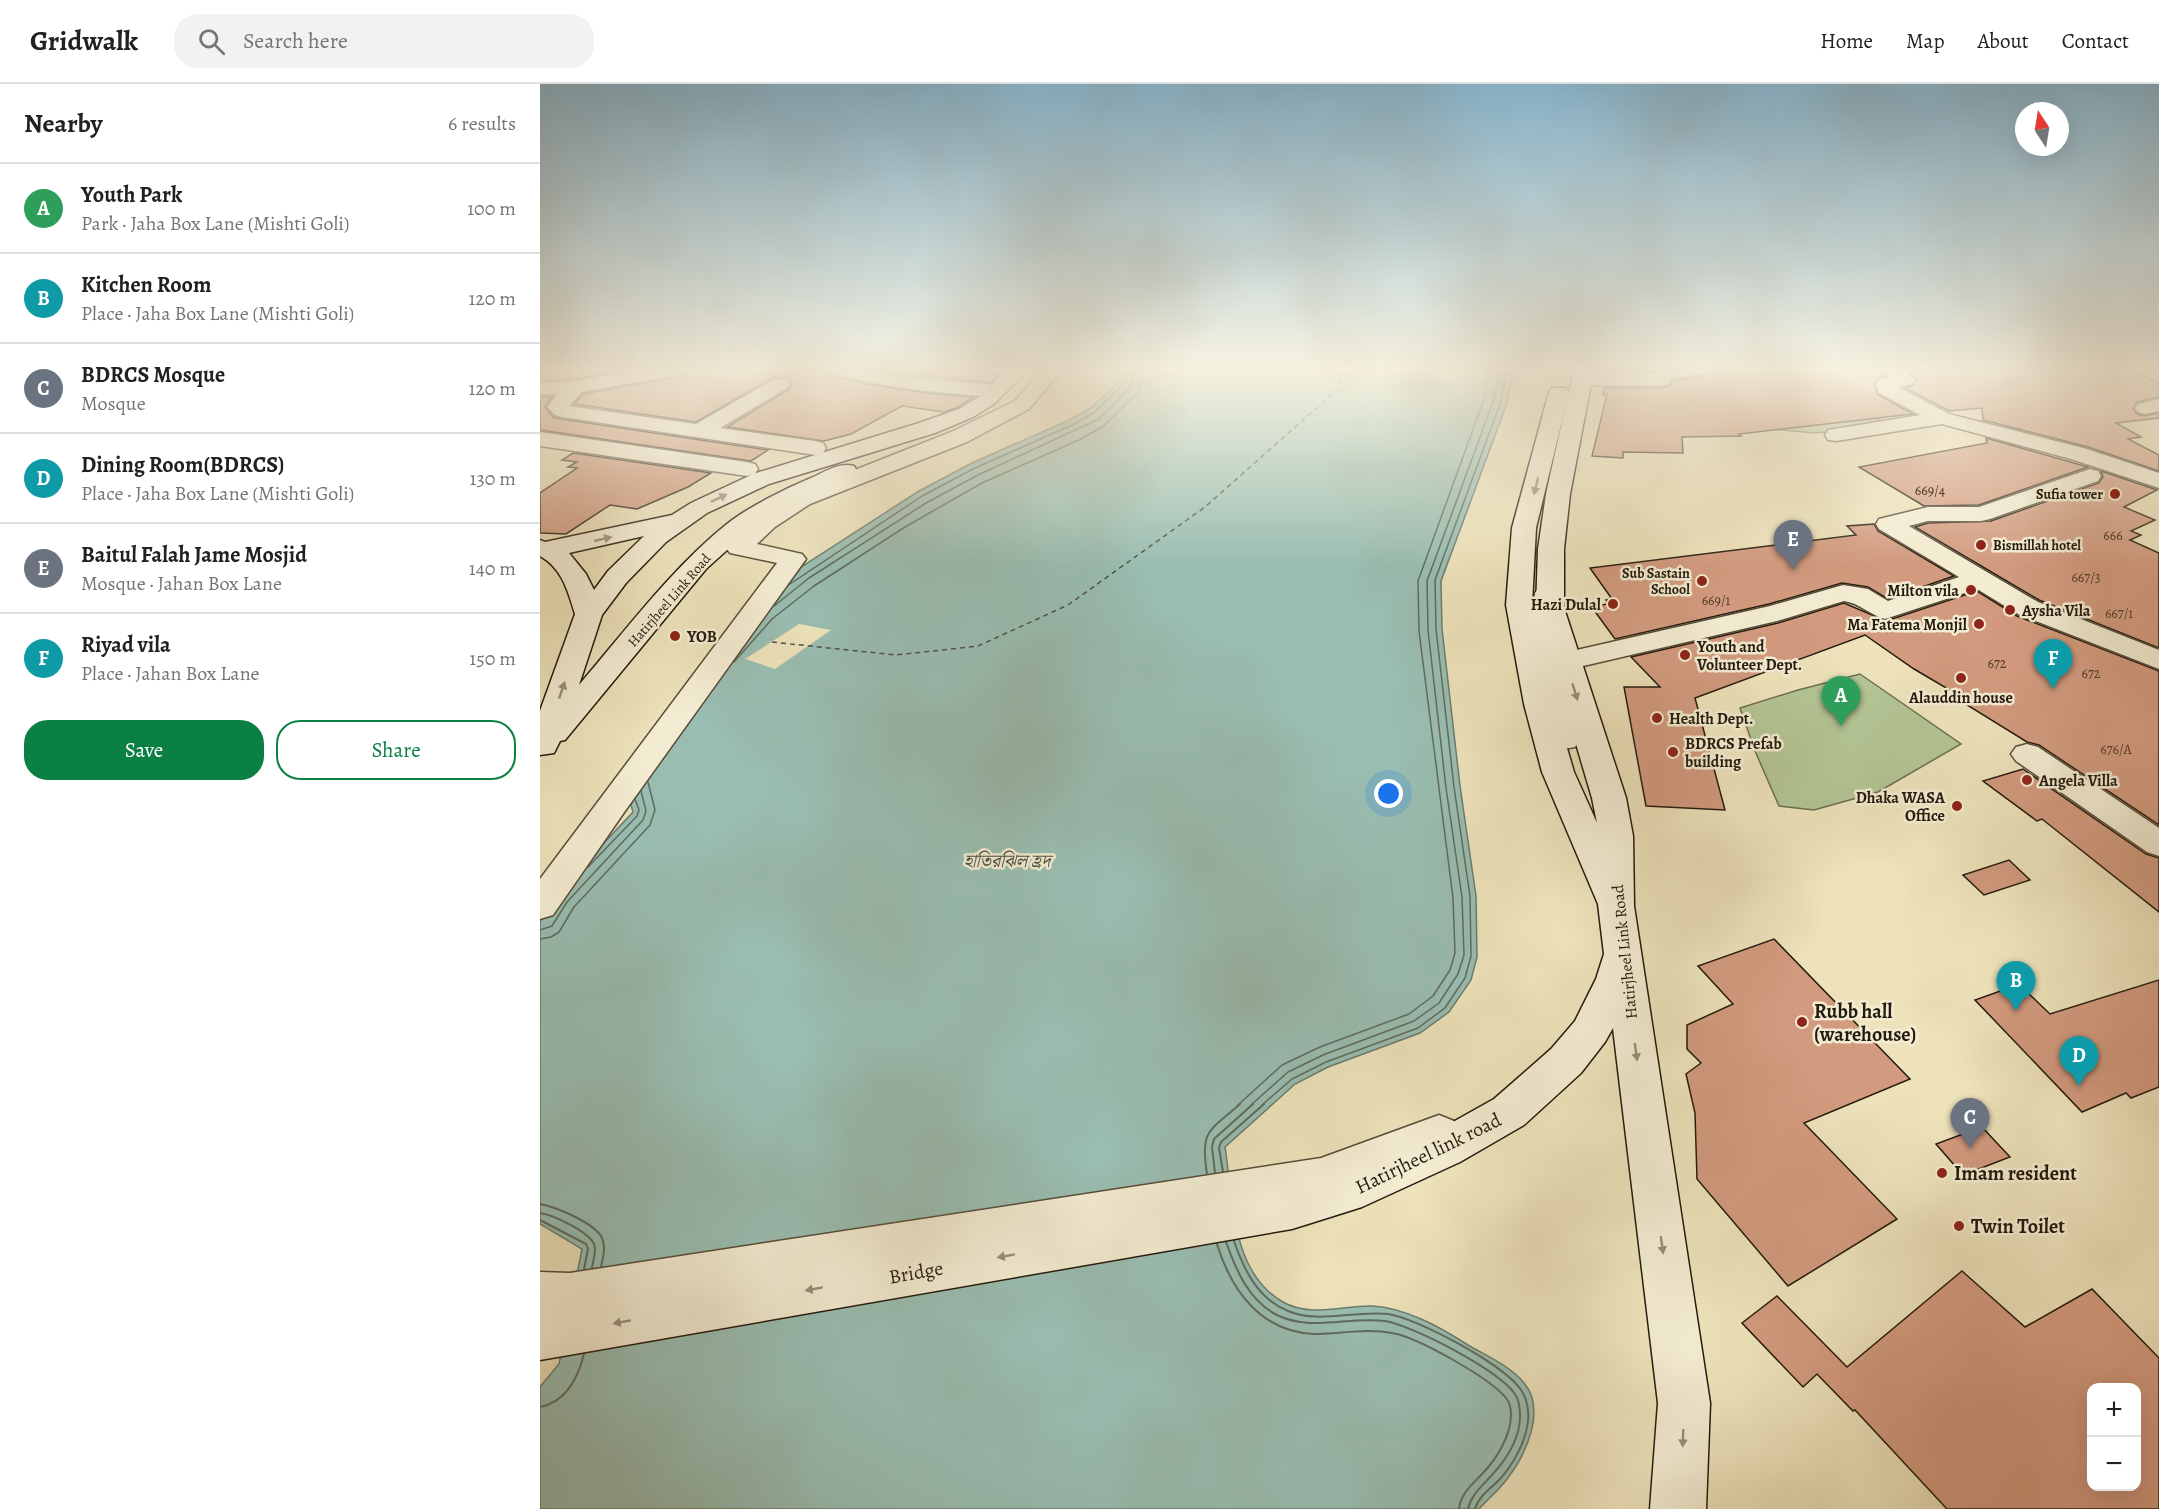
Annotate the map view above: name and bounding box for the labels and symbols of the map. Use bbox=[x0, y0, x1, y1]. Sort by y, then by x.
north arrow bbox=[2015, 102, 2069, 156]
one-way arrow bbox=[1530, 477, 1540, 495]
house number: 669/4 bbox=[1915, 481, 1945, 500]
place label: Sufia tower bbox=[2036, 485, 2103, 504]
marker: Sufia tower bbox=[2108, 487, 2122, 501]
one-way arrow bbox=[711, 493, 728, 502]
pin: E bbox=[1774, 520, 1812, 570]
house number: 666 bbox=[2103, 526, 2123, 545]
one-way arrow bbox=[594, 534, 613, 543]
place label: Bismillah hotel bbox=[1993, 536, 2081, 555]
marker: Bismillah hotel bbox=[1974, 538, 1988, 552]
street label: Hatirjheel Link Road bbox=[623, 549, 716, 651]
place label: Sub Sastain School bbox=[1622, 564, 1690, 599]
house number: 667/3 bbox=[2071, 568, 2101, 587]
marker: Sub Sastain School bbox=[1695, 574, 1709, 588]
place label: Milton vila bbox=[1887, 580, 1959, 602]
marker: Milton vila bbox=[1964, 583, 1978, 597]
house number: 669/1 bbox=[1702, 591, 1731, 610]
place label: Hazi Dulal bbox=[1531, 594, 1602, 616]
marker: Hazi Dulal bbox=[1606, 597, 1620, 611]
place label: Aysha Vila bbox=[2021, 600, 2091, 622]
marker: Aysha Vila bbox=[2003, 603, 2017, 617]
house number: 667/1 bbox=[2105, 604, 2133, 623]
place label: Ma Fatema Monjil bbox=[1847, 614, 1968, 636]
marker: Ma Fatema Monjil bbox=[1972, 617, 1986, 631]
place label: YOB bbox=[686, 626, 717, 648]
marker: YOB bbox=[668, 629, 682, 643]
place label: Youth and Volunteer Dept. bbox=[1696, 636, 1802, 676]
pin: F bbox=[2034, 640, 2072, 689]
marker: Youth and Volunteer Dept. bbox=[1678, 648, 1692, 662]
house number: 672 bbox=[1988, 654, 2007, 673]
house number: 672 bbox=[2082, 664, 2101, 683]
marker: Alauddin house bbox=[1954, 671, 1968, 685]
pin: A bbox=[1822, 676, 1860, 726]
one-way arrow bbox=[558, 681, 568, 699]
one-way arrow bbox=[1571, 683, 1580, 701]
place label: Alauddin house bbox=[1908, 687, 2013, 709]
place label: Health Dept. bbox=[1669, 708, 1753, 730]
marker: Health Dept. bbox=[1650, 711, 1664, 725]
place label: BDRCS Prefab building bbox=[1684, 733, 1782, 773]
house number: 676/A bbox=[2100, 740, 2133, 759]
marker: BDRCS Prefab building bbox=[1666, 745, 1680, 759]
place label: Angela Villa bbox=[2038, 770, 2118, 792]
marker: Angela Villa bbox=[2020, 773, 2034, 787]
your location bbox=[1374, 779, 1403, 808]
place label: Dhaka WASA Office bbox=[1856, 787, 1946, 827]
marker: Dhaka WASA Office bbox=[1950, 799, 1964, 813]
water label: হাতিরঝিল হ্রদ bbox=[964, 849, 1054, 873]
street label: Hatirjheel Link Road bbox=[1607, 883, 1643, 1020]
pin: B bbox=[1996, 962, 2036, 1011]
place label: Rubb hall (warehouse) bbox=[1814, 998, 1916, 1048]
marker: Rubb hall (warehouse) bbox=[1795, 1015, 1809, 1029]
pin: D bbox=[2060, 1036, 2098, 1086]
one-way arrow bbox=[1631, 1042, 1641, 1061]
pin: C bbox=[1950, 1098, 1990, 1148]
street label: Hatirjheel link road bbox=[1351, 1106, 1506, 1200]
place label: Imam resident bbox=[1954, 1160, 2077, 1187]
marker: Imam resident bbox=[1935, 1166, 1949, 1180]
place label: Twin Toilet bbox=[1971, 1213, 2065, 1240]
marker: Twin Toilet bbox=[1952, 1219, 1966, 1233]
one-way arrow bbox=[1658, 1235, 1667, 1254]
one-way arrow bbox=[997, 1252, 1016, 1261]
street label: Bridge bbox=[887, 1254, 945, 1291]
one-way arrow bbox=[804, 1285, 823, 1294]
one-way arrow bbox=[612, 1318, 631, 1327]
one-way arrow bbox=[1678, 1429, 1688, 1448]

